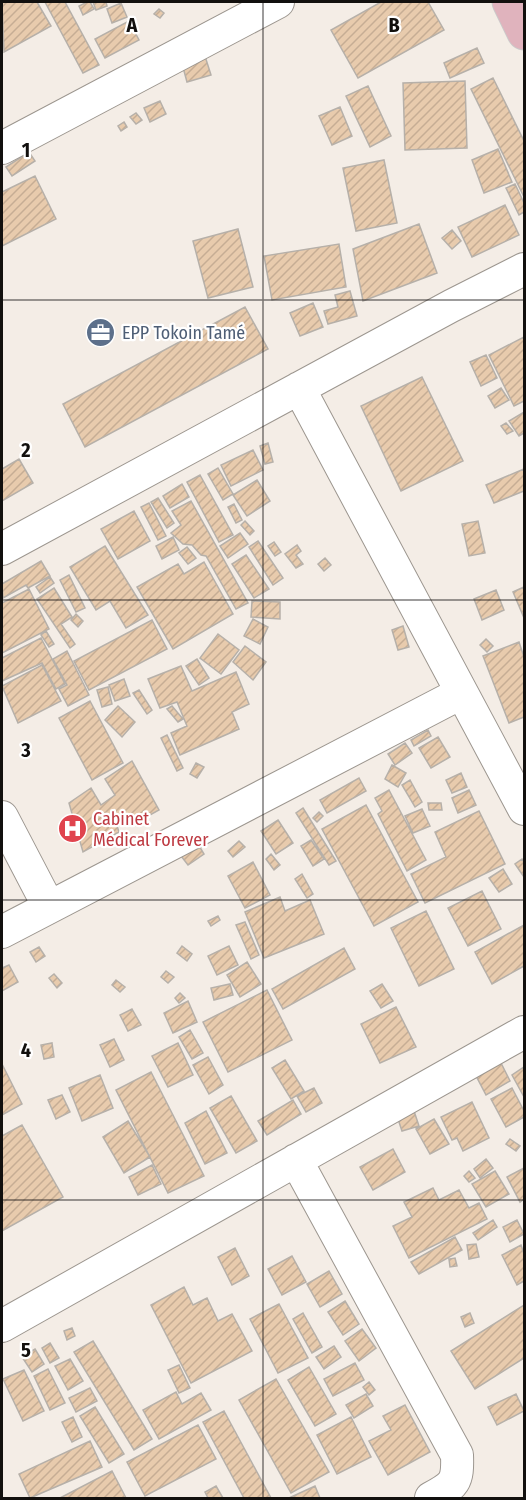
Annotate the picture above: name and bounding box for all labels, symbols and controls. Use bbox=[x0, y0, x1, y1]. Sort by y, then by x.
text: A bbox=[126, 13, 139, 37]
text: B bbox=[388, 13, 400, 37]
text: 1 bbox=[22, 138, 30, 162]
office icon: EPP Tokoin Tamé bbox=[85, 317, 117, 349]
place label: EPP Tokoin Tamé bbox=[122, 322, 245, 344]
text: 2 bbox=[20, 438, 31, 462]
text: 3 bbox=[20, 738, 31, 762]
place label: Cabinet Médical Forever bbox=[93, 808, 209, 851]
hospital icon: Cabinet Médical Forever bbox=[56, 813, 88, 845]
text: 4 bbox=[21, 1038, 31, 1062]
text: 5 bbox=[21, 1338, 31, 1362]

